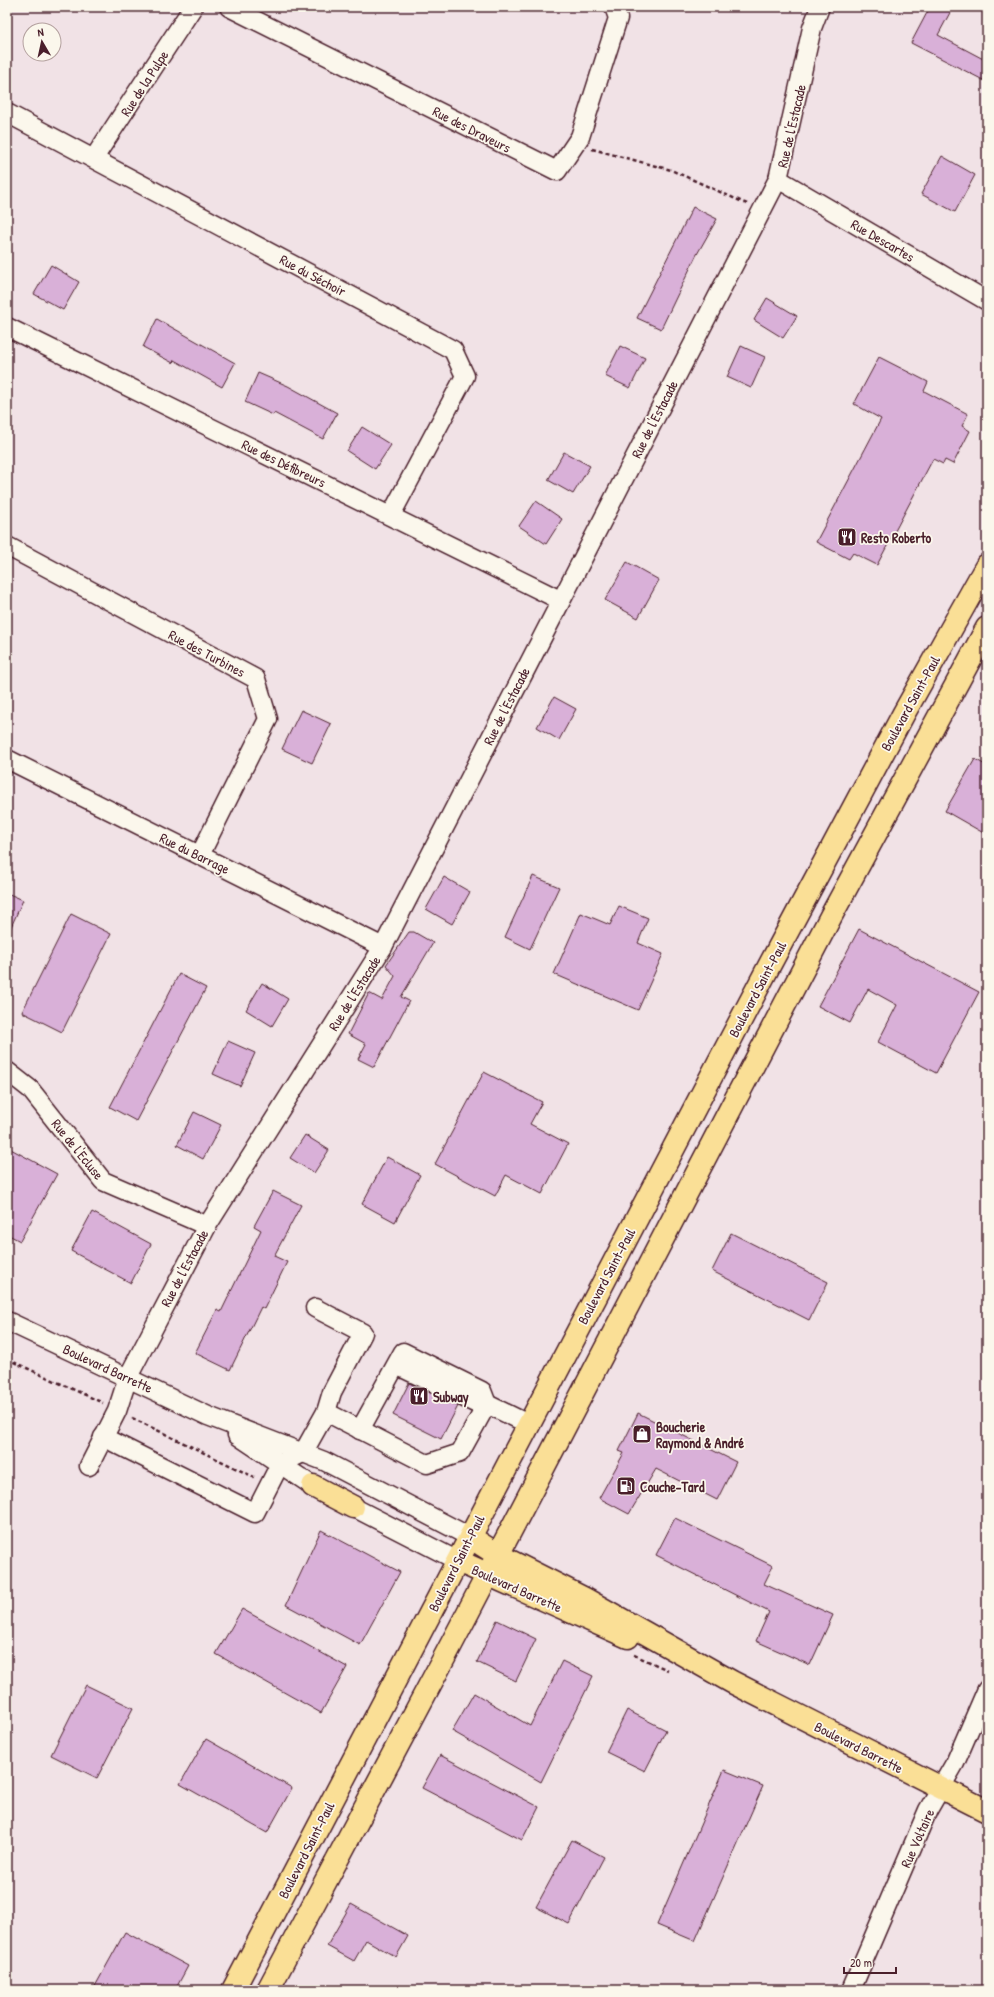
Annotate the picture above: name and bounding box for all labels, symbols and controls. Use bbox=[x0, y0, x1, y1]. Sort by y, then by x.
north arrow bbox=[22, 22, 62, 62]
text: N bbox=[36, 25, 45, 39]
street label: Rue de la Pulpe bbox=[116, 46, 173, 120]
street label: Rue de l'Estacade bbox=[772, 82, 810, 169]
street label: Rue des Draveurs bbox=[430, 101, 514, 157]
street label: Rue Descartes bbox=[848, 214, 918, 266]
street label: Rue du Séchoir bbox=[277, 250, 350, 301]
street label: Rue de l'Estacade bbox=[626, 377, 682, 461]
street label: Rue des Défibreurs bbox=[239, 434, 329, 492]
restaurant icon: Resto Roberto bbox=[836, 526, 858, 548]
place label: Resto Roberto bbox=[861, 528, 932, 547]
street label: Rue des Turbines bbox=[165, 625, 249, 681]
street label: Boulevard Saint-Paul bbox=[876, 652, 944, 754]
street label: Rue de l'Estacade bbox=[478, 664, 534, 748]
street label: Rue du Barrage bbox=[156, 828, 234, 879]
street label: Boulevard Saint-Paul bbox=[724, 937, 790, 1040]
street label: Rue de l'Estacade bbox=[323, 952, 385, 1034]
street label: Rue de l'Ecluse bbox=[48, 1115, 109, 1184]
street label: Boulevard Saint-Paul bbox=[573, 1224, 639, 1327]
street label: Rue de l'Estacade bbox=[156, 1226, 213, 1310]
street label: Boulevard Barrette bbox=[60, 1339, 156, 1397]
restaurant icon: Subway bbox=[408, 1385, 430, 1407]
place label: Subway bbox=[433, 1387, 469, 1408]
place label: Boucherie Raymond & André bbox=[656, 1417, 745, 1454]
shop icon: Boucherie Raymond & André bbox=[631, 1423, 653, 1445]
fuel station icon: Couche-Tard bbox=[615, 1475, 637, 1497]
place label: Couche-Tard bbox=[640, 1477, 705, 1496]
street label: Boulevard Saint-Paul bbox=[423, 1511, 489, 1615]
street label: Boulevard Barrette bbox=[469, 1560, 566, 1617]
street label: Boulevard Barrette bbox=[812, 1717, 907, 1778]
street label: Boulevard Saint-Paul bbox=[273, 1798, 339, 1902]
street label: Rue Voltaire bbox=[896, 1805, 939, 1870]
scale bar bbox=[844, 1949, 896, 1975]
text: 20 m bbox=[850, 1954, 872, 1971]

